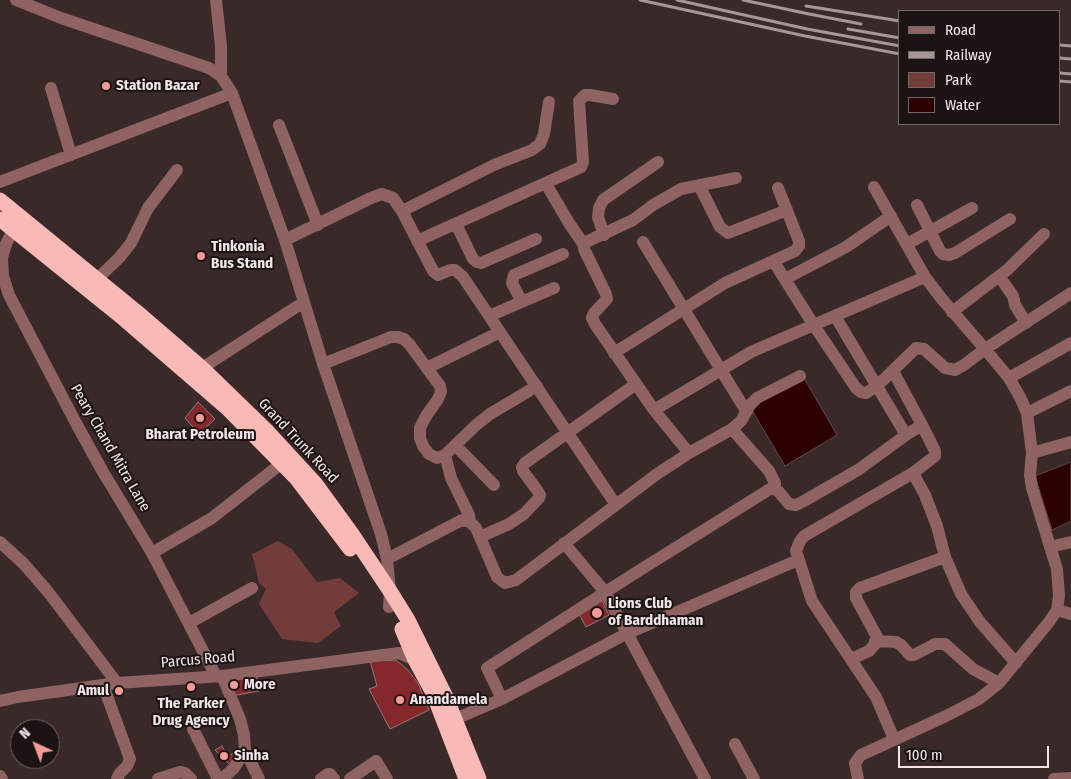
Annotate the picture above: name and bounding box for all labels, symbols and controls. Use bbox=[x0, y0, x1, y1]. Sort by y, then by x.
legend bbox=[898, 10, 1061, 125]
text: Road bbox=[945, 21, 976, 39]
text: Railway bbox=[945, 46, 992, 64]
text: Park bbox=[945, 71, 972, 89]
place label: Station Bazar bbox=[116, 77, 199, 95]
marker: Station Bazar bbox=[100, 80, 112, 92]
text: Water bbox=[945, 96, 980, 114]
place label: Tinkonia Bus Stand bbox=[211, 238, 273, 273]
marker: Tinkonia Bus Stand bbox=[195, 250, 207, 262]
street label: Peary Chand Mitra Lane bbox=[66, 381, 154, 515]
street label: Grand Trunk Road bbox=[254, 395, 342, 487]
marker: Bharat Petroleum bbox=[194, 412, 206, 424]
place label: Bharat Petroleum bbox=[145, 426, 255, 444]
place label: Lions Club of Barddhaman bbox=[608, 595, 703, 630]
marker: Lions Club of Barddhaman bbox=[590, 606, 604, 620]
street label: Parcus Road bbox=[160, 648, 236, 672]
place label: More bbox=[244, 676, 275, 694]
marker: More bbox=[228, 679, 240, 691]
marker: The Parker Drug Agency bbox=[185, 681, 197, 693]
place label: Amul bbox=[78, 682, 109, 700]
marker: Amul bbox=[113, 685, 125, 697]
place label: Anandamela bbox=[410, 691, 487, 709]
marker: Anandamela bbox=[394, 694, 406, 706]
place label: The Parker Drug Agency bbox=[152, 695, 230, 730]
north arrow bbox=[10, 719, 60, 769]
text: N bbox=[16, 724, 34, 742]
scale bar bbox=[901, 736, 1052, 768]
text: 100 m bbox=[906, 746, 943, 764]
place label: Sinha bbox=[234, 747, 269, 765]
marker: Sinha bbox=[218, 750, 230, 762]

